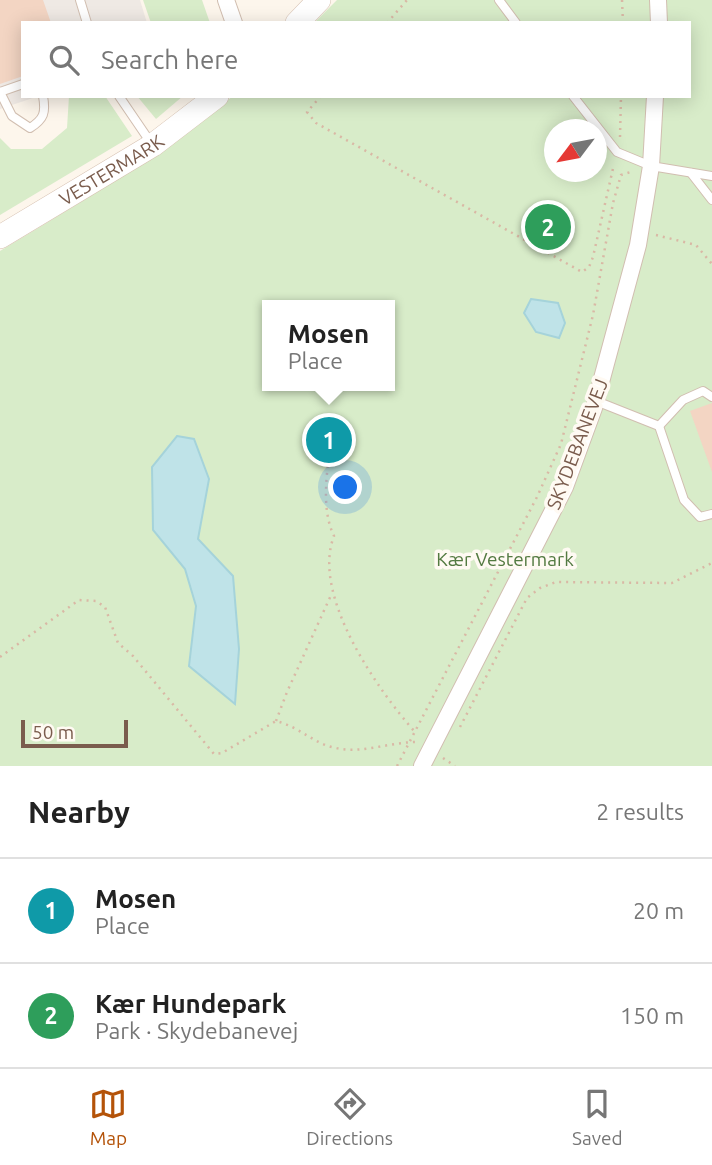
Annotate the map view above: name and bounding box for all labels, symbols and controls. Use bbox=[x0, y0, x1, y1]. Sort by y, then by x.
search box bbox=[21, 21, 691, 98]
icon: search bbox=[45, 41, 83, 79]
text: Search here bbox=[101, 45, 238, 74]
north arrow bbox=[544, 119, 607, 182]
street label: VESTERMARK bbox=[55, 130, 168, 210]
pin: 2 bbox=[525, 201, 571, 253]
popup bbox=[262, 300, 395, 391]
text: Mosen bbox=[288, 319, 369, 348]
text: Place bbox=[288, 348, 343, 373]
street label: SKYDEBANEVEJ bbox=[542, 376, 612, 512]
pin: 1 bbox=[306, 414, 352, 466]
your location bbox=[328, 470, 362, 504]
park label: Kær Vestermark bbox=[436, 548, 574, 570]
scale bar bbox=[21, 717, 128, 749]
text: 50 m bbox=[32, 721, 74, 743]
text: Nearby bbox=[28, 795, 130, 829]
text: 2 results bbox=[596, 799, 684, 824]
text: Mosen bbox=[95, 884, 176, 913]
text: 1 bbox=[45, 898, 57, 923]
text: 20 m bbox=[633, 898, 684, 923]
text: Place bbox=[95, 913, 150, 938]
text: Kær Hundepark bbox=[95, 989, 286, 1018]
text: 2 bbox=[45, 1003, 57, 1028]
text: 150 m bbox=[620, 1003, 684, 1028]
text: Park · Skydebanevej bbox=[95, 1018, 298, 1043]
tab: Map bbox=[89, 1085, 127, 1149]
tab: Directions bbox=[306, 1085, 393, 1149]
tab: Saved bbox=[572, 1085, 623, 1149]

